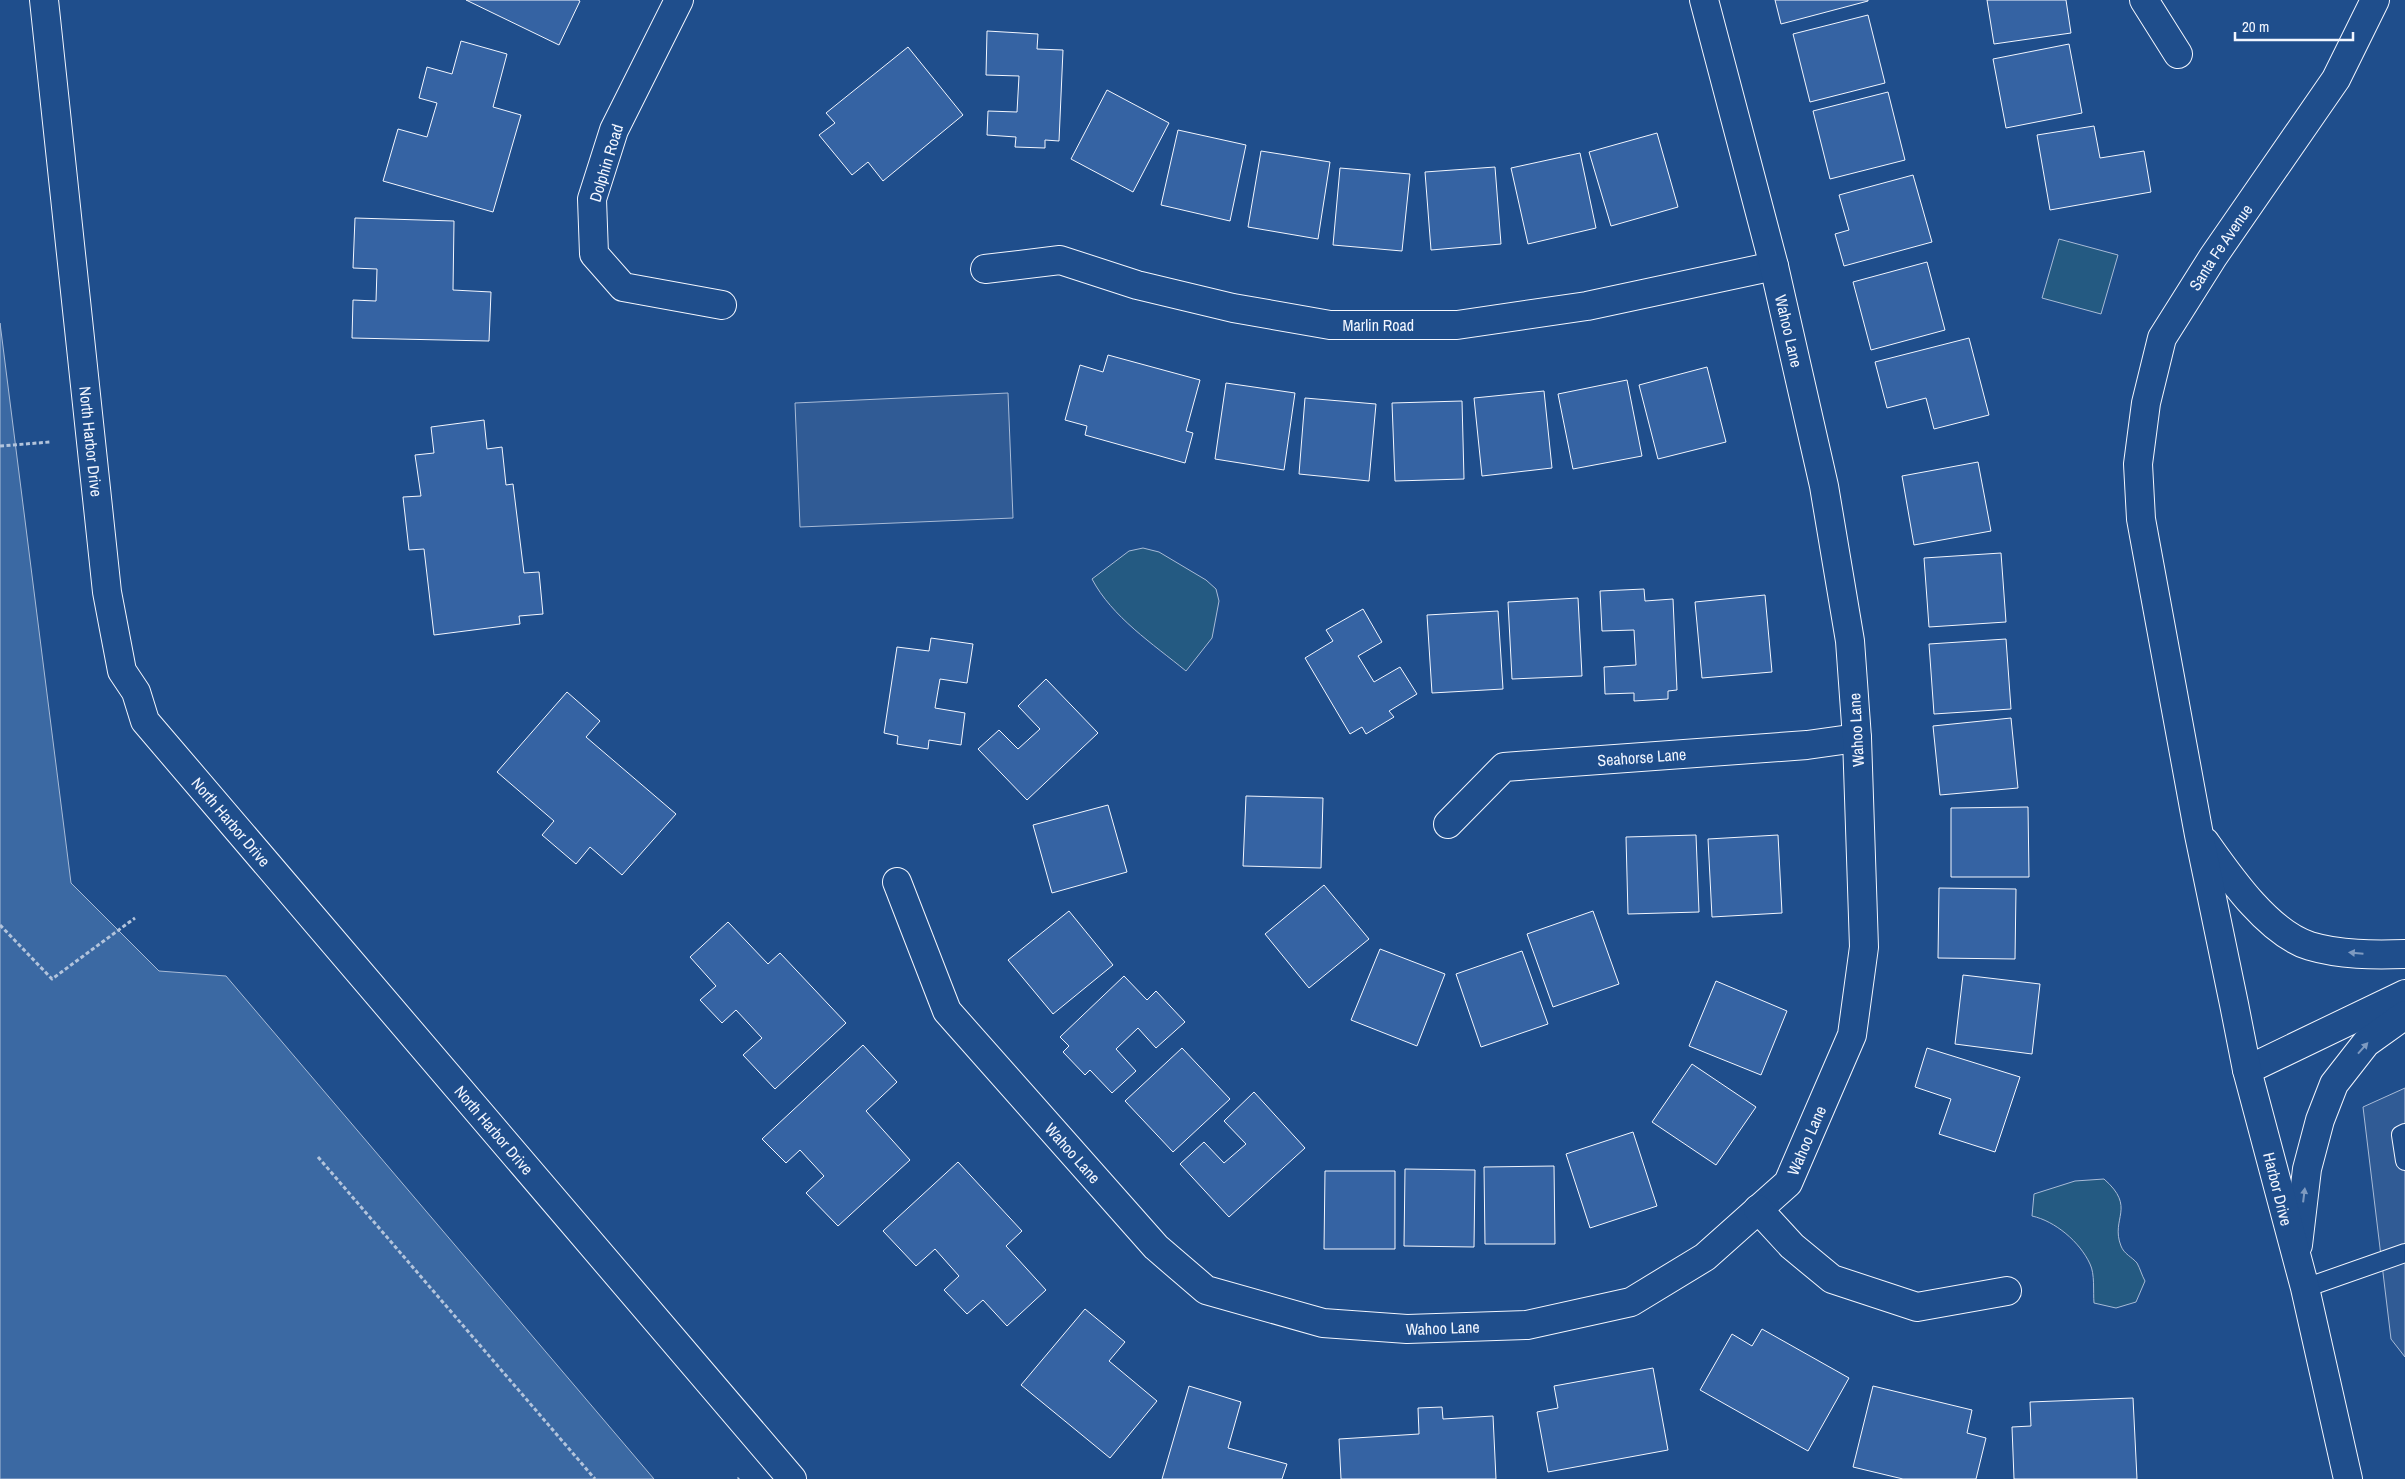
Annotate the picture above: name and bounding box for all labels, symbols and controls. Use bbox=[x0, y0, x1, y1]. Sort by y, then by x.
scale bar bbox=[2235, 10, 2352, 42]
text: 20 m bbox=[2242, 16, 2269, 37]
street label: Dolphin Road bbox=[584, 121, 628, 205]
street label: Santa Fe Avenue bbox=[2184, 200, 2257, 295]
street label: Wahoo Lane bbox=[1770, 293, 1808, 369]
street label: Marlin Road bbox=[1343, 314, 1414, 336]
street label: North Harbor Drive bbox=[74, 385, 108, 498]
street label: Wahoo Lane bbox=[1843, 693, 1869, 767]
street label: Seahorse Lane bbox=[1597, 743, 1687, 771]
street label: North Harbor Drive bbox=[187, 773, 275, 871]
one-way arrow bbox=[2348, 949, 2364, 957]
one-way arrow bbox=[2357, 1042, 2369, 1054]
street label: North Harbor Drive bbox=[450, 1081, 538, 1179]
street label: Wahoo Lane bbox=[1782, 1102, 1831, 1179]
street label: Wahoo Lane bbox=[1040, 1118, 1105, 1188]
street label: Harbor Drive bbox=[2258, 1150, 2298, 1228]
one-way arrow bbox=[2300, 1187, 2308, 1203]
street label: Wahoo Lane bbox=[1405, 1316, 1480, 1340]

